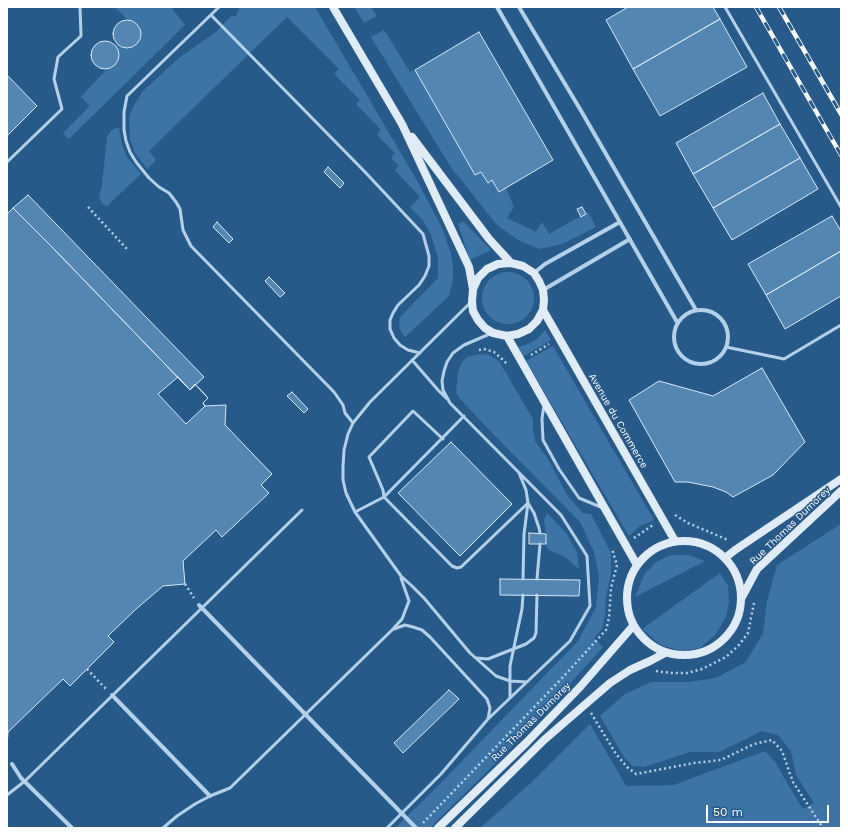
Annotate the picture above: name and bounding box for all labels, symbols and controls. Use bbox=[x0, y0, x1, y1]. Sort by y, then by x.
street label: Avenue du Commerce bbox=[586, 371, 650, 471]
street label: Rue Thomas Dumorey bbox=[747, 484, 833, 568]
street label: Rue Thomas Dumorey bbox=[489, 680, 573, 764]
scale bar bbox=[708, 797, 831, 823]
text: 50 m bbox=[713, 805, 743, 819]

